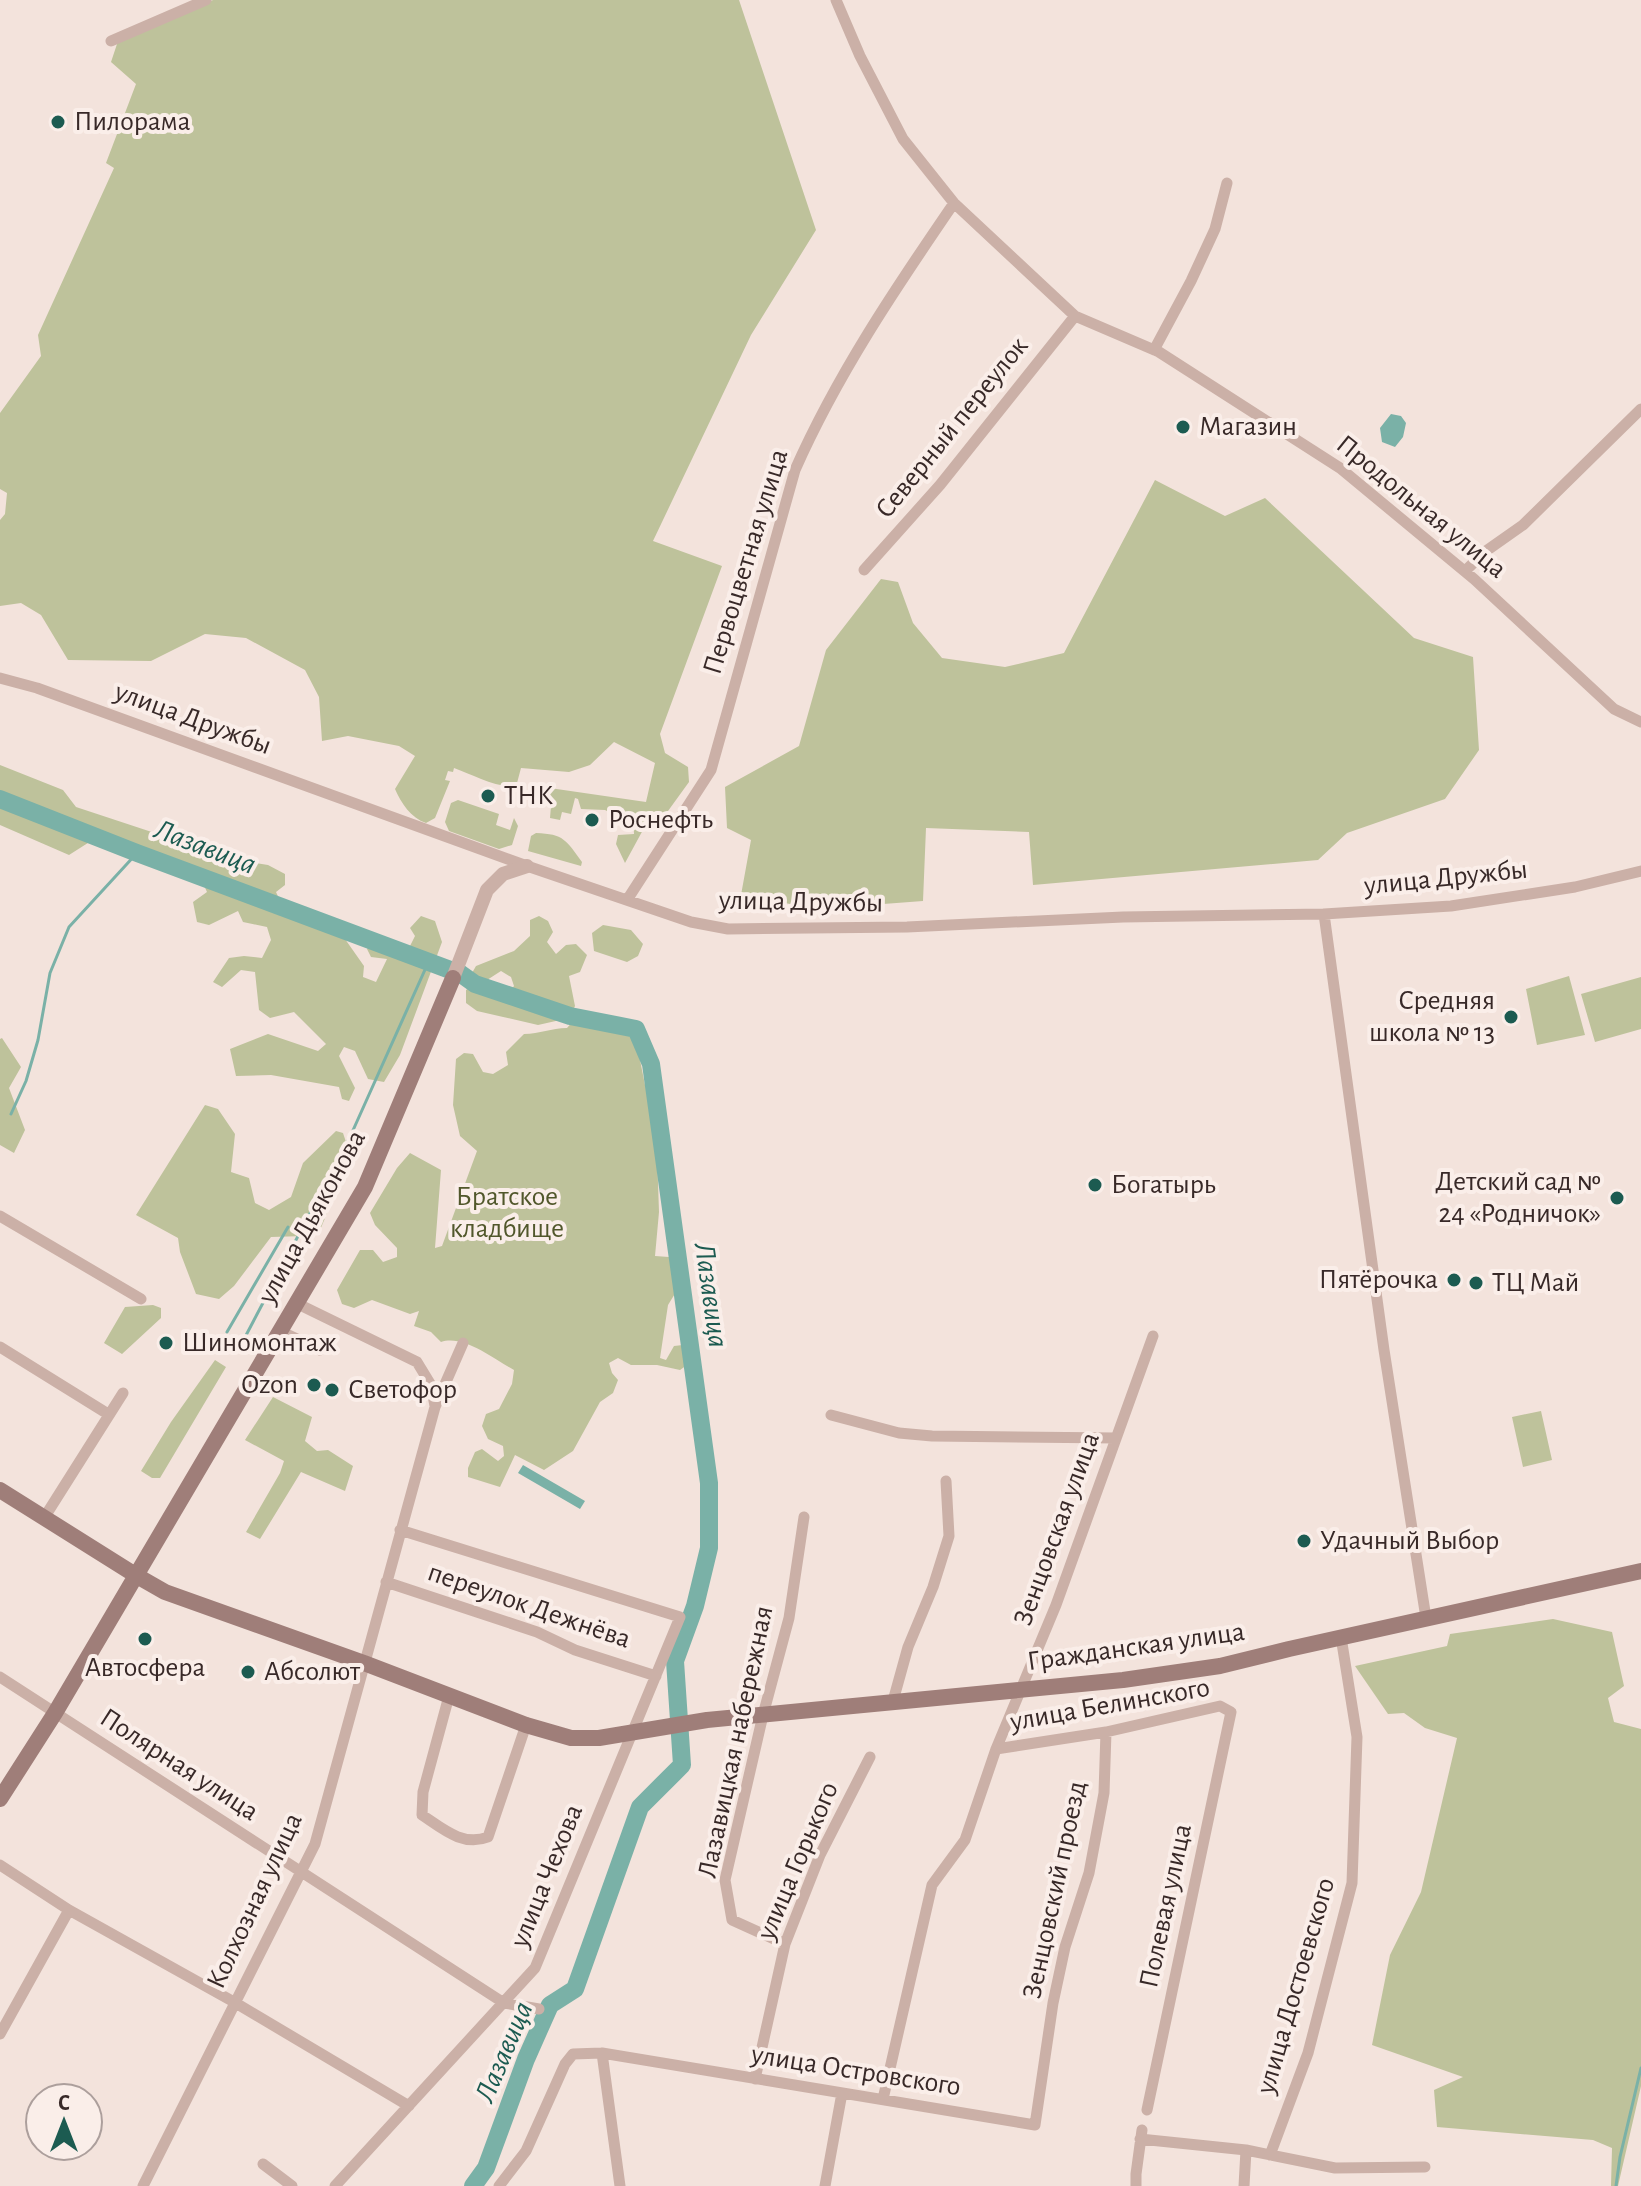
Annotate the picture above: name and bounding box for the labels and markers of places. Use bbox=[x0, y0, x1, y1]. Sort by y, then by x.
place label: Пилорама bbox=[74, 108, 191, 136]
marker: Пилорама bbox=[49, 113, 67, 131]
place label: Магазин bbox=[1199, 413, 1297, 441]
marker: Магазин bbox=[1174, 418, 1192, 436]
place label: ТНК bbox=[504, 782, 553, 810]
marker: ТНК bbox=[479, 787, 497, 805]
place label: Роснефть bbox=[608, 806, 713, 834]
marker: Роснефть bbox=[583, 811, 601, 829]
place label: Средняя школа № 13 bbox=[1369, 987, 1495, 1047]
marker: Средняя школа № 13 bbox=[1502, 1008, 1520, 1026]
place label: Детский сад № 24 «Родничок» bbox=[1435, 1168, 1601, 1228]
place label: Богатырь bbox=[1111, 1171, 1216, 1199]
marker: Богатырь bbox=[1086, 1176, 1104, 1194]
marker: Детский сад № 24 «Родничок» bbox=[1608, 1189, 1626, 1207]
place label: Пятёрочка bbox=[1319, 1266, 1438, 1294]
place label: ТЦ Май bbox=[1492, 1269, 1579, 1297]
marker: Пятёрочка bbox=[1445, 1271, 1463, 1289]
marker: ТЦ Май bbox=[1467, 1274, 1485, 1292]
place label: Шиномонтаж bbox=[182, 1329, 337, 1357]
marker: Шиномонтаж bbox=[157, 1334, 175, 1352]
place label: Ozon bbox=[241, 1371, 298, 1399]
marker: Ozon bbox=[305, 1376, 323, 1394]
place label: Светофор bbox=[348, 1376, 457, 1404]
marker: Светофор bbox=[323, 1381, 341, 1399]
place label: Удачный Выбор bbox=[1320, 1527, 1499, 1555]
marker: Удачный Выбор bbox=[1295, 1532, 1313, 1550]
marker: Автосфера bbox=[136, 1630, 154, 1648]
place label: Автосфера bbox=[85, 1654, 205, 1682]
place label: Абсолют bbox=[264, 1658, 361, 1686]
marker: Абсолют bbox=[239, 1663, 257, 1681]

